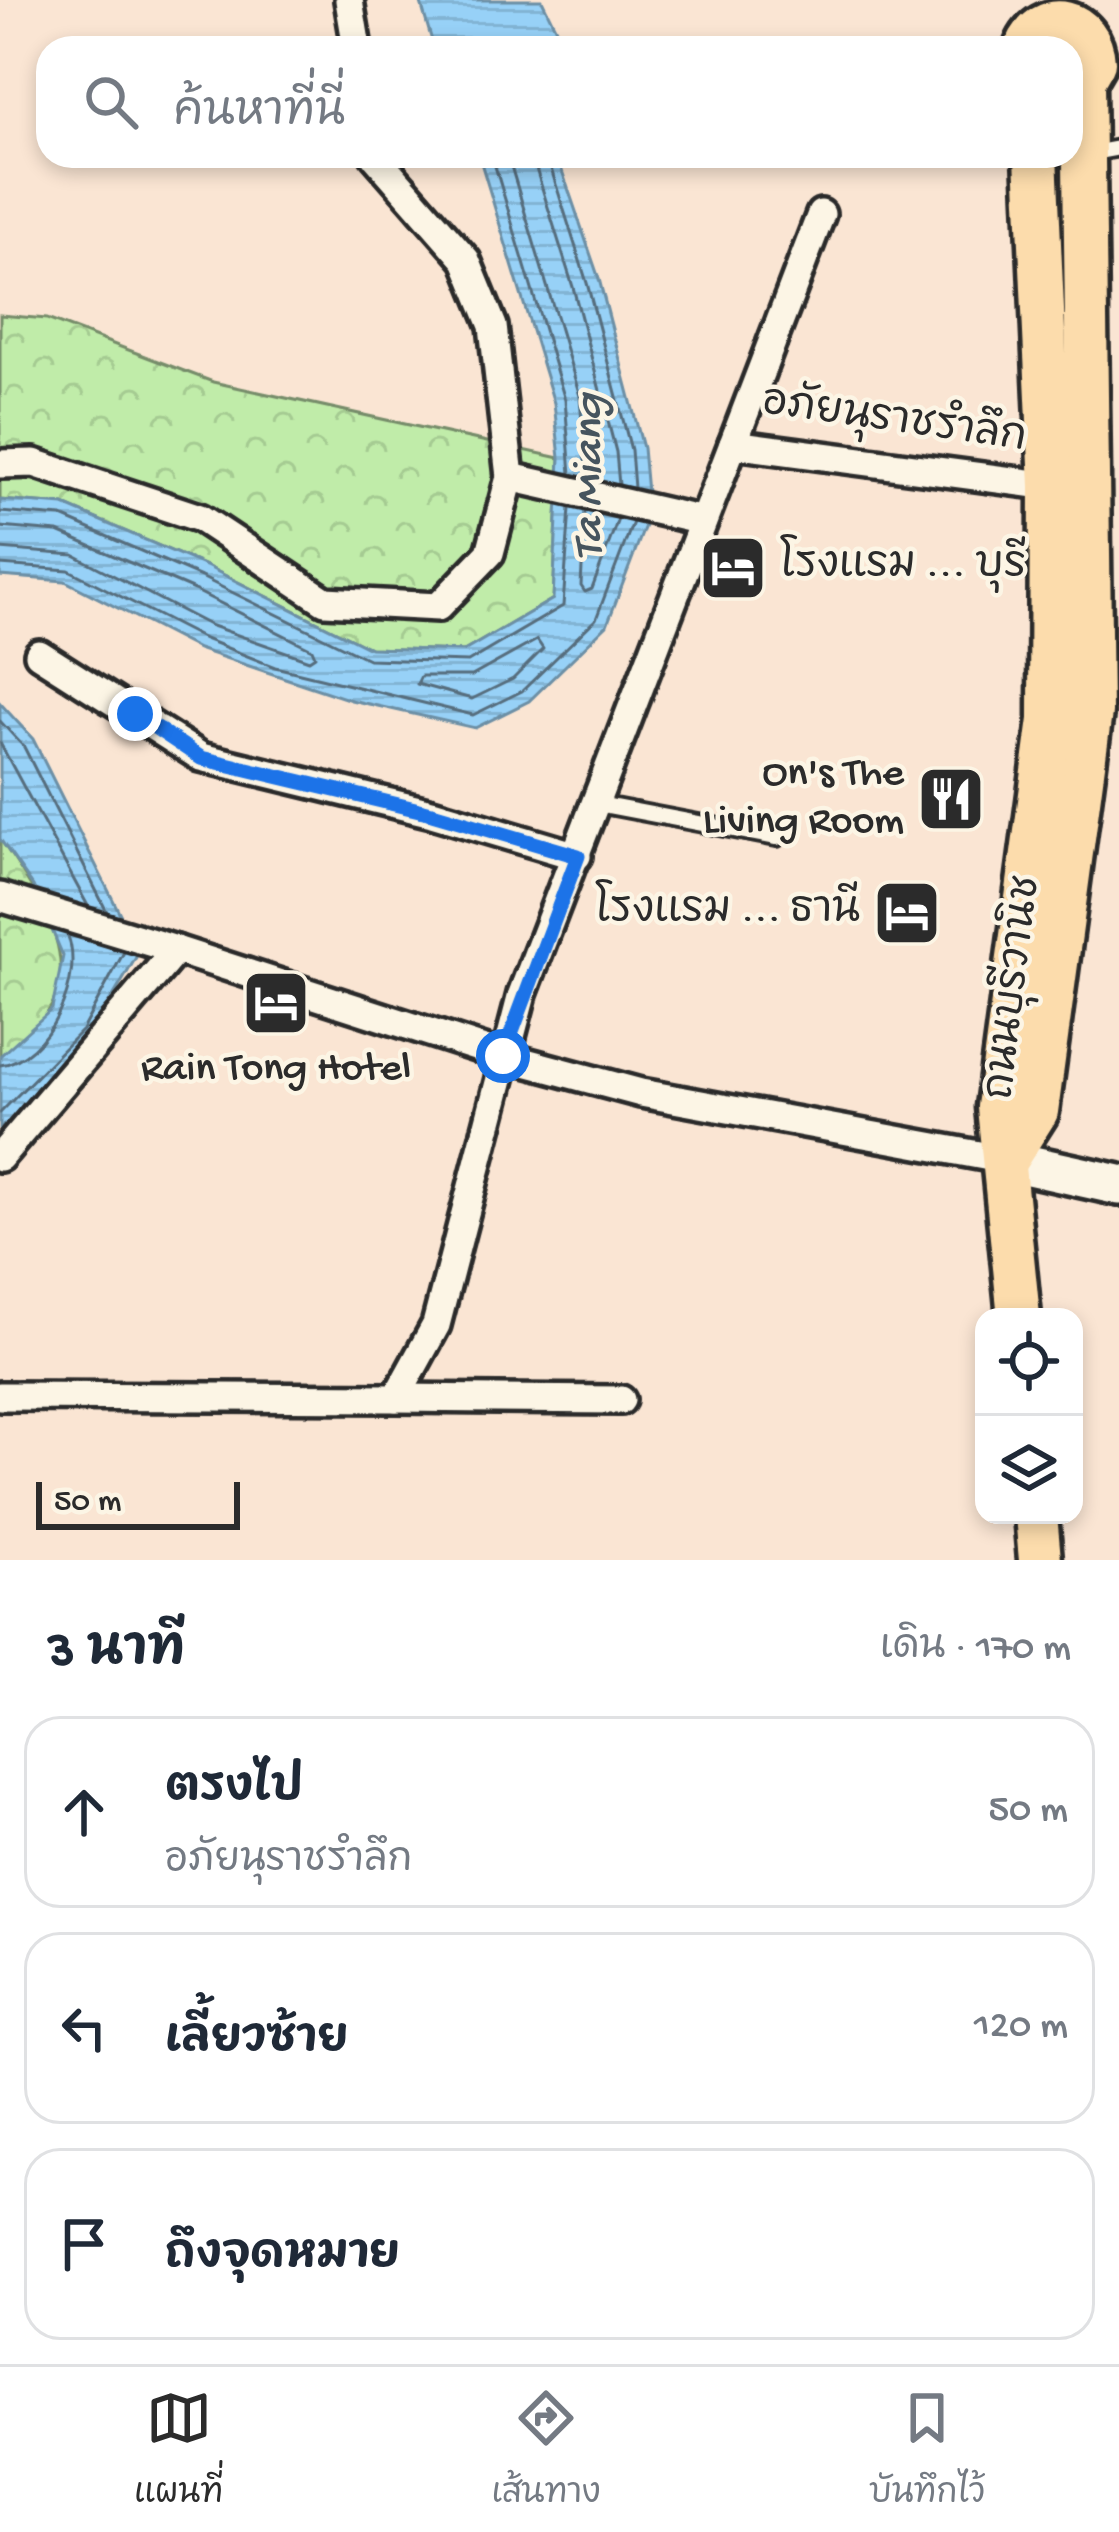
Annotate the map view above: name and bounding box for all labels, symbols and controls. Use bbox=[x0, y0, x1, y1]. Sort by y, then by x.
search box bbox=[36, 36, 1083, 168]
icon: search bbox=[78, 69, 144, 135]
text: ค้นหาที่นี่ bbox=[174, 89, 345, 142]
street label: อภัยนุราชรำลึก bbox=[759, 372, 1030, 466]
water label: Ta Miang bbox=[565, 392, 618, 560]
hotel icon: โรงแรม ... บุรี bbox=[698, 533, 768, 603]
place label: โรงแรม ... บุรี bbox=[780, 534, 1026, 593]
route end bbox=[108, 687, 162, 741]
place label: On's The Living Room bbox=[703, 751, 905, 848]
restaurant icon: On's The Living Room bbox=[916, 764, 986, 834]
street label: ถนนบุรีวานิช bbox=[970, 873, 1054, 1102]
hotel icon: โรงแรม ... ธานี bbox=[872, 878, 942, 948]
place label: โรงแรม ... ธานี bbox=[595, 879, 860, 938]
hotel icon: Rain Tong Hotel bbox=[241, 968, 311, 1038]
route start bbox=[476, 1029, 530, 1083]
place label: Rain Tong Hotel bbox=[141, 1046, 411, 1095]
map controls bbox=[975, 1308, 1083, 1524]
button: locate bbox=[975, 1308, 1083, 1416]
button: layers bbox=[975, 1416, 1083, 1524]
scale bar bbox=[36, 1476, 240, 1529]
text: 50 m bbox=[54, 1484, 121, 1522]
text: 3 นาที bbox=[48, 1624, 185, 1684]
text: เดิน · 170 m bbox=[880, 1627, 1071, 1673]
text: ตรงไป bbox=[165, 1764, 303, 1817]
icon: ahead bbox=[51, 1779, 117, 1845]
text: 50 m bbox=[988, 1789, 1068, 1835]
text: อภัยนุราชรำลึก bbox=[165, 1840, 412, 1886]
icon: left bbox=[51, 1995, 117, 2061]
text: 120 m bbox=[974, 2005, 1068, 2051]
text: เลี้ยวซ้าย bbox=[165, 2015, 348, 2068]
icon: arrive bbox=[51, 2211, 117, 2277]
text: ถึงจุดหมาย bbox=[165, 2231, 400, 2284]
tab: แผนที่ bbox=[134, 2385, 223, 2515]
tab: เส้นทาง bbox=[491, 2385, 601, 2515]
tab: บันทึกไว้ bbox=[869, 2385, 985, 2515]

